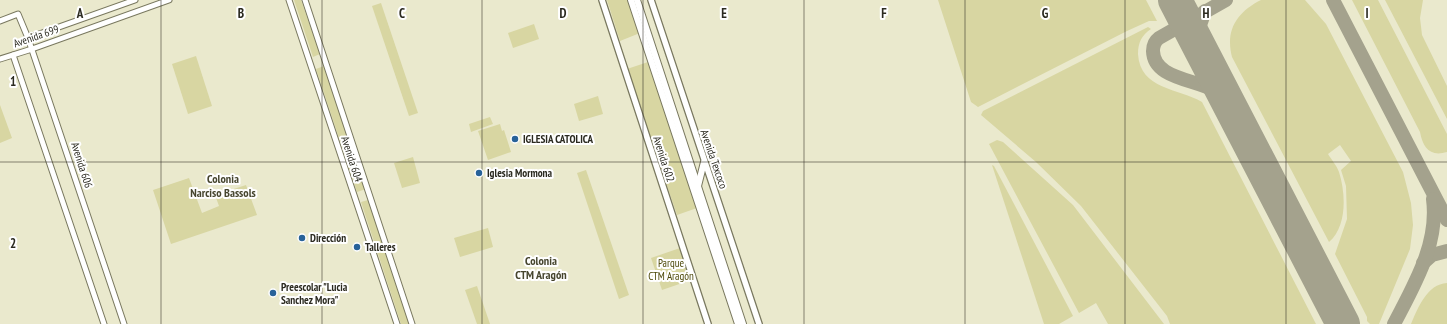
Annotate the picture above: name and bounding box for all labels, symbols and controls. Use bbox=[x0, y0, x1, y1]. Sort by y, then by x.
text: A bbox=[76, 5, 84, 22]
text: B bbox=[238, 5, 244, 22]
text: C bbox=[399, 5, 405, 22]
text: D bbox=[560, 5, 567, 22]
text: E bbox=[721, 5, 727, 22]
text: F bbox=[881, 5, 887, 22]
text: G bbox=[1042, 5, 1049, 22]
text: H bbox=[1203, 5, 1210, 22]
text: I bbox=[1365, 5, 1369, 22]
street label: Avenida 699 bbox=[11, 22, 61, 50]
text: 1 bbox=[10, 73, 16, 90]
street label: Avenida Texcoco bbox=[697, 128, 731, 191]
place label: IGLESIA CATOLICA bbox=[523, 132, 593, 146]
street label: Avenida 604 bbox=[338, 134, 366, 184]
marker: IGLESIA CATOLICA bbox=[510, 134, 520, 144]
street label: Avenida 602 bbox=[650, 134, 678, 184]
street label: Avenida 606 bbox=[68, 140, 96, 190]
place label: Iglesia Mormona bbox=[487, 166, 553, 180]
marker: Iglesia Mormona bbox=[474, 168, 484, 178]
district label: Colonia Narciso Bassols bbox=[190, 171, 256, 200]
place label: Dirección bbox=[310, 231, 346, 245]
marker: Dirección bbox=[297, 233, 307, 243]
text: 2 bbox=[10, 235, 16, 252]
place label: Talleres bbox=[365, 240, 396, 254]
marker: Talleres bbox=[352, 242, 362, 252]
district label: Colonia CTM Aragón bbox=[515, 253, 567, 282]
park label: Parque CTM Aragón bbox=[648, 256, 694, 283]
place label: Preescolar "Lucia Sanchez Mora" bbox=[281, 280, 348, 307]
marker: Preescolar "Lucia Sanchez Mora" bbox=[268, 288, 278, 298]

